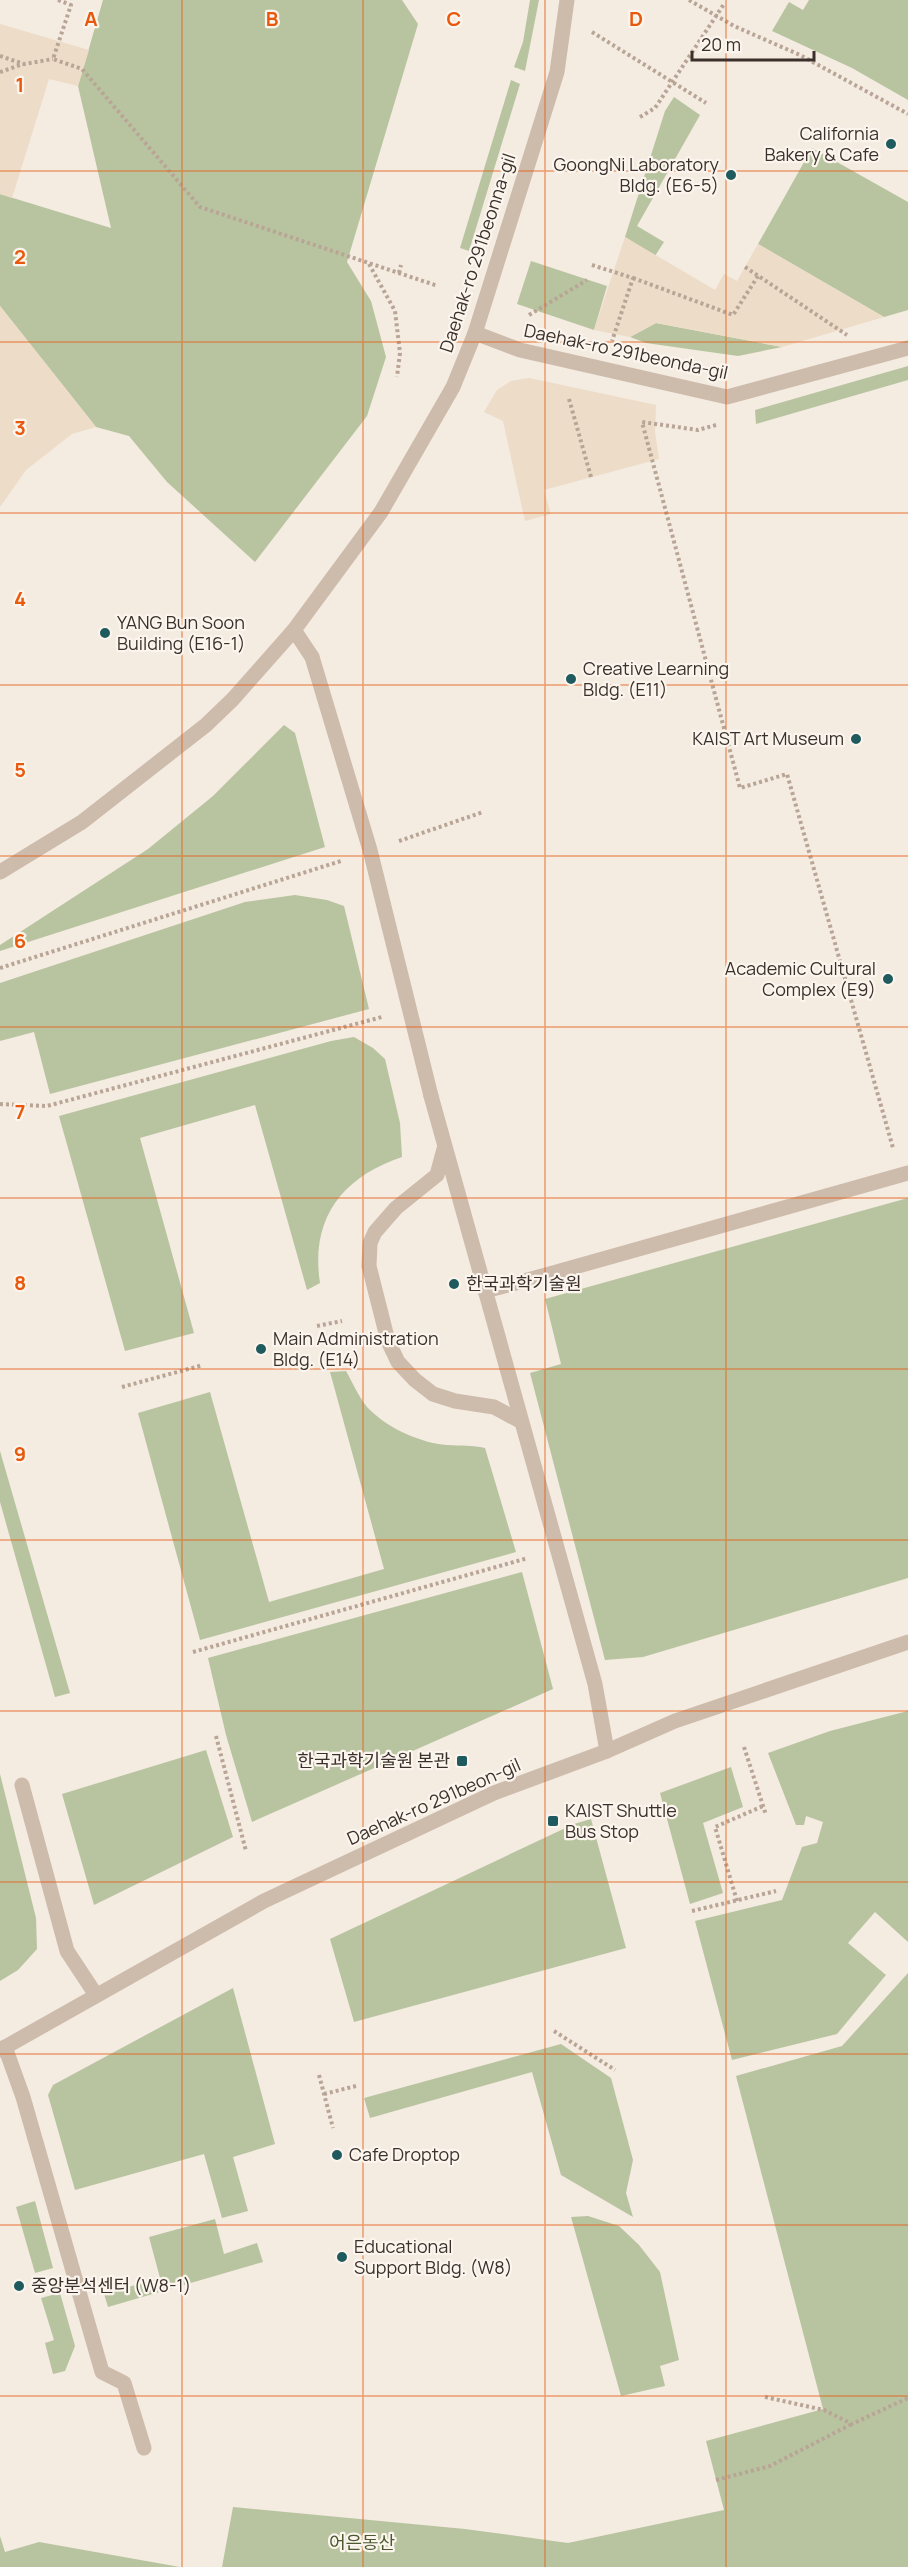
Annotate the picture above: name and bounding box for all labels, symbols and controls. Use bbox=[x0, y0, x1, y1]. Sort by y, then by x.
text: A bbox=[84, 5, 98, 32]
text: B bbox=[266, 5, 279, 32]
text: C bbox=[447, 5, 461, 32]
text: D bbox=[629, 5, 643, 32]
scale bar bbox=[692, 24, 814, 62]
text: 20 m bbox=[701, 32, 741, 56]
text: 1 bbox=[16, 71, 24, 98]
place label: California Bakery & Cafe bbox=[764, 121, 879, 166]
marker: California Bakery & Cafe bbox=[884, 137, 898, 151]
street label: Daehak-ro 291beonna-gil bbox=[433, 150, 521, 355]
place label: GoongNi Laboratory Bldg. (E6-5) bbox=[554, 152, 720, 197]
marker: GoongNi Laboratory Bldg. (E6-5) bbox=[724, 168, 738, 182]
text: 2 bbox=[14, 243, 26, 270]
street label: Daehak-ro 291beonda-gil bbox=[522, 318, 730, 384]
text: 3 bbox=[14, 414, 26, 441]
text: 4 bbox=[14, 585, 26, 612]
place label: YANG Bun Soon Building (E16-1) bbox=[117, 610, 245, 655]
marker: YANG Bun Soon Building (E16-1) bbox=[98, 626, 112, 640]
place label: Creative Learning Bldg. (E11) bbox=[583, 656, 729, 701]
marker: Creative Learning Bldg. (E11) bbox=[564, 672, 578, 686]
place label: KAIST Art Museum bbox=[692, 726, 844, 750]
marker: KAIST Art Museum bbox=[849, 732, 863, 746]
text: 5 bbox=[14, 756, 26, 783]
text: 6 bbox=[14, 927, 26, 954]
place label: Academic Cultural Complex (E9) bbox=[725, 956, 876, 1001]
marker: Academic Cultural Complex (E9) bbox=[881, 972, 895, 986]
text: 7 bbox=[15, 1098, 25, 1125]
text: 8 bbox=[14, 1269, 26, 1296]
place label: 한국과학기술원 bbox=[466, 1271, 582, 1295]
marker: 한국과학기술원 bbox=[447, 1277, 461, 1291]
place label: Main Administration Bldg. (E14) bbox=[273, 1326, 439, 1371]
marker: Main Administration Bldg. (E14) bbox=[254, 1342, 268, 1356]
text: 9 bbox=[14, 1440, 26, 1467]
place label: 한국과학기술원 본관 bbox=[297, 1748, 450, 1772]
street label: Daehak-ro 291beon-gil bbox=[343, 1752, 524, 1850]
marker: 한국과학기술원 본관 bbox=[455, 1754, 469, 1768]
place label: KAIST Shuttle Bus Stop bbox=[565, 1798, 677, 1843]
marker: KAIST Shuttle Bus Stop bbox=[546, 1814, 560, 1828]
place label: Cafe Droptop bbox=[349, 2142, 460, 2166]
marker: Cafe Droptop bbox=[330, 2148, 344, 2162]
place label: Educational Support Bldg. (W8) bbox=[354, 2234, 512, 2279]
marker: Educational Support Bldg. (W8) bbox=[335, 2250, 349, 2264]
place label: 중앙분석센터 (W8-1) bbox=[31, 2273, 191, 2297]
marker: 중앙분석센터 (W8-1) bbox=[12, 2279, 26, 2293]
park label: 어은동산 bbox=[329, 2530, 395, 2554]

